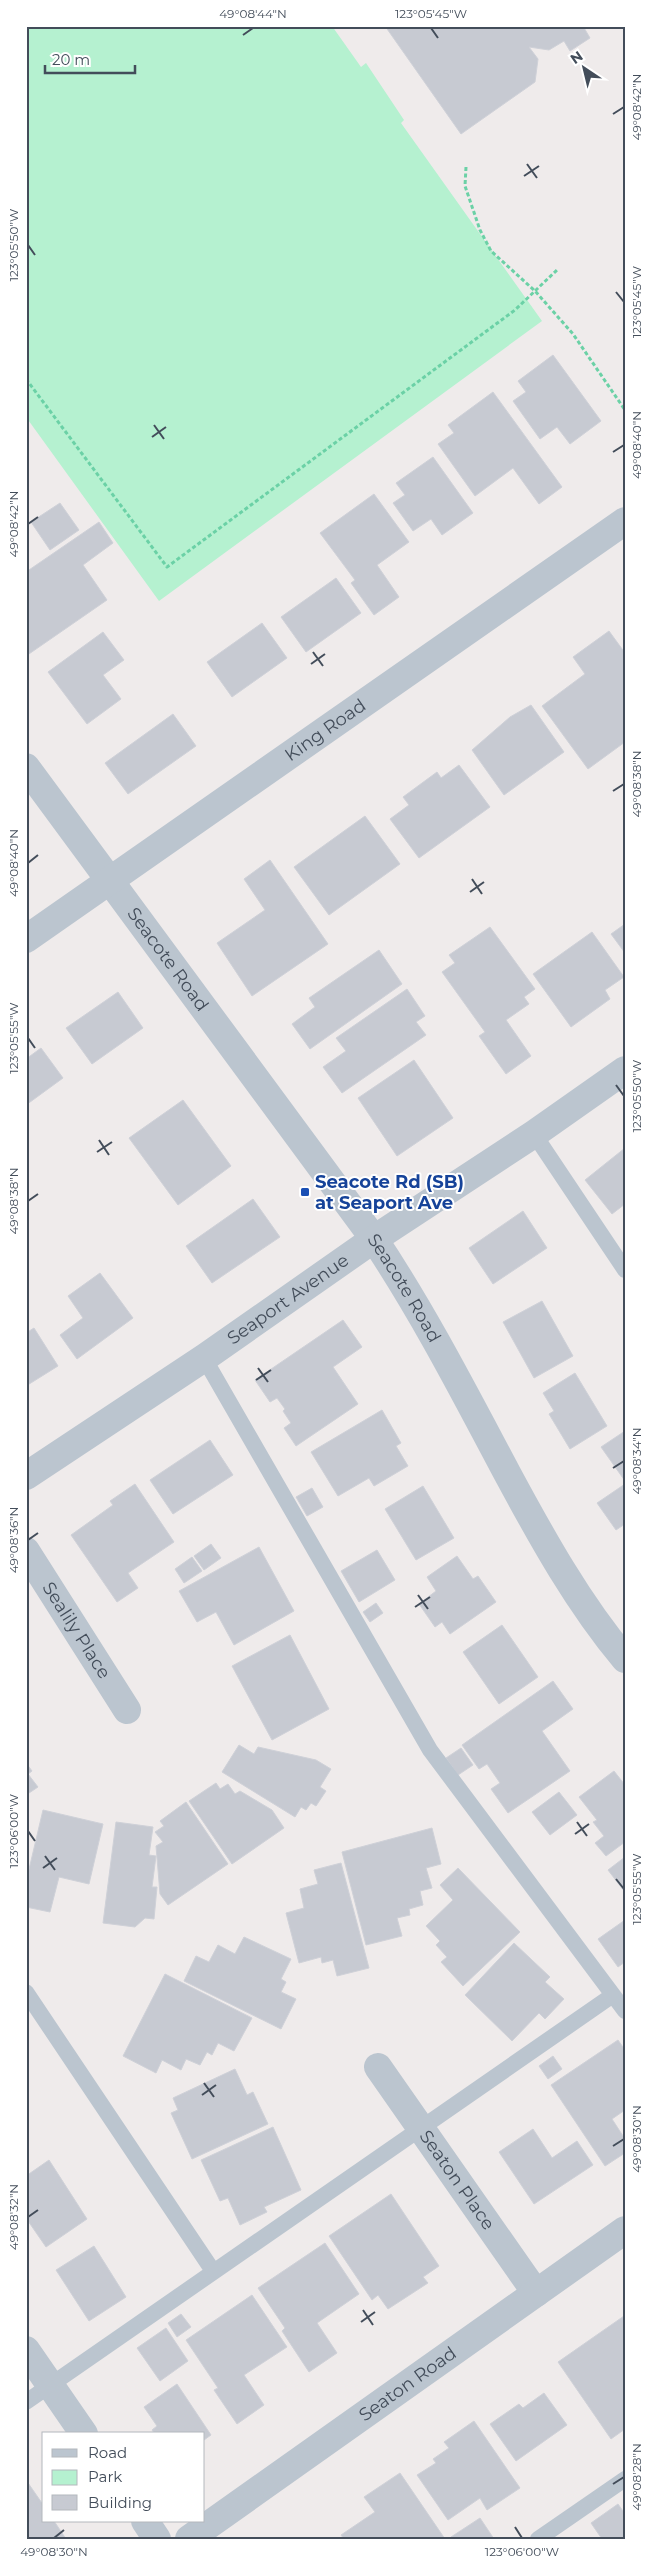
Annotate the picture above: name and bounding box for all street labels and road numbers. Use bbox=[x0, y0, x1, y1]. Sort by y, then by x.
street label: King Road bbox=[280, 694, 370, 766]
street label: Seacote Road bbox=[122, 903, 213, 1015]
street label: Seacote Road bbox=[363, 1230, 445, 1346]
street label: Seaport Avenue bbox=[223, 1249, 353, 1349]
street label: Sealily Place bbox=[37, 1578, 115, 1683]
street label: Seaton Place bbox=[415, 2126, 500, 2234]
street label: Seaton Road bbox=[355, 2342, 461, 2426]

